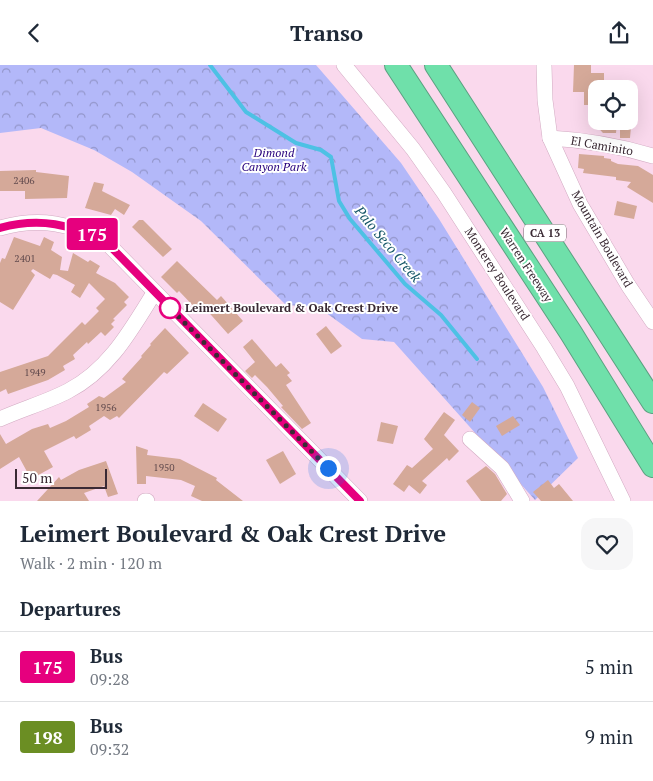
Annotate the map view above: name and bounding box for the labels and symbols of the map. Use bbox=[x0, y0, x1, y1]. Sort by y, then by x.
street label: El Caminito bbox=[570, 133, 635, 158]
park label: Dimond Canyon Park bbox=[241, 145, 307, 174]
house number: 2406 bbox=[13, 174, 35, 187]
street label: Mountain Boulevard bbox=[569, 188, 636, 290]
water label: Palo Seco Creek bbox=[350, 201, 426, 286]
line badge: 175 bbox=[63, 218, 121, 250]
street label: Monterey Boulevard bbox=[462, 224, 533, 323]
street label: Warren Freeway bbox=[497, 225, 557, 306]
road number: CA 13 bbox=[524, 225, 566, 242]
house number: 2401 bbox=[14, 252, 36, 265]
marker: Leimert Boulevard & Oak Crest Drive bbox=[159, 297, 181, 319]
place label: Leimert Boulevard & Oak Crest Drive bbox=[185, 300, 399, 315]
house number: 1949 bbox=[24, 366, 46, 379]
house number: 1956 bbox=[95, 401, 117, 414]
your location bbox=[316, 456, 341, 481]
house number: 1950 bbox=[153, 461, 175, 474]
scale bar bbox=[15, 466, 108, 489]

